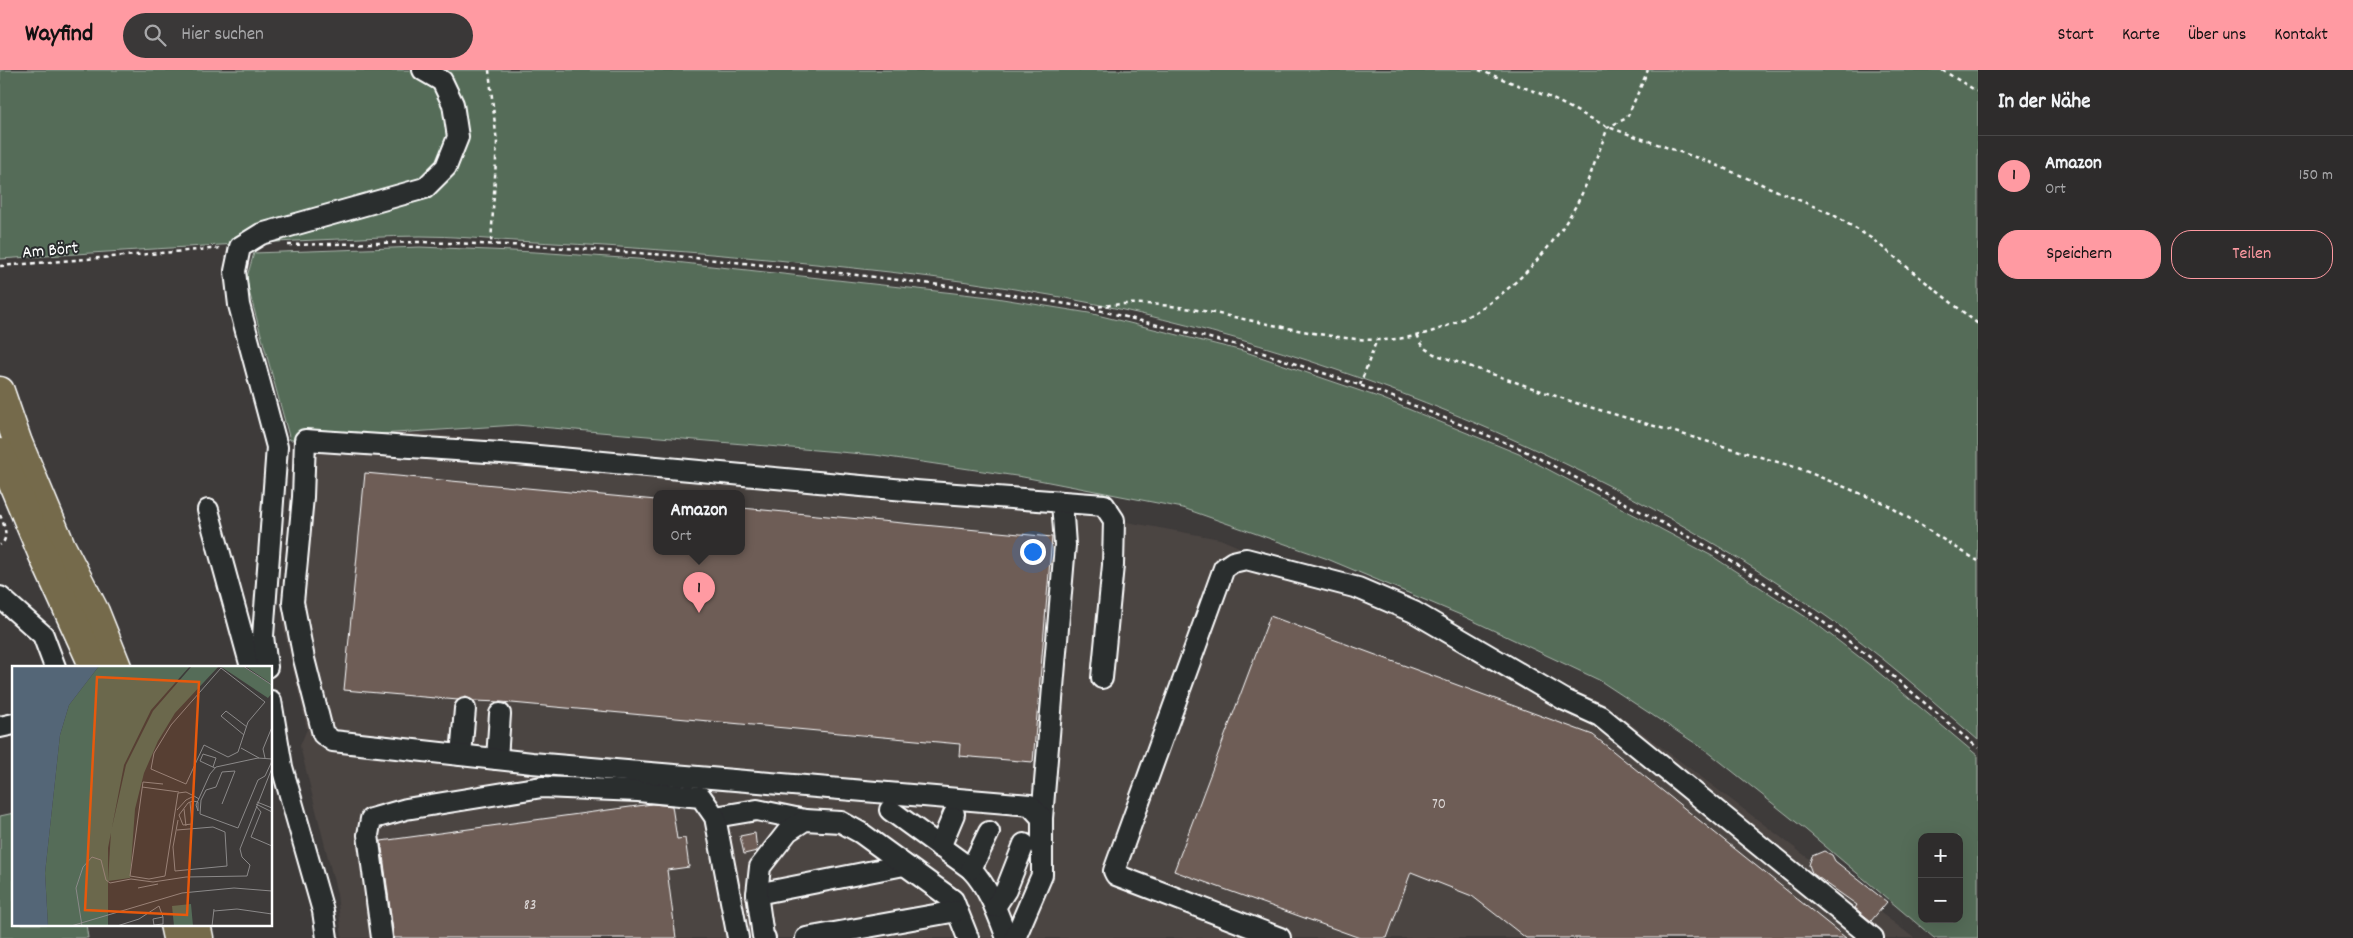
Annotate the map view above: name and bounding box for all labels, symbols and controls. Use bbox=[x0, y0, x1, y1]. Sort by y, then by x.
search box bbox=[123, 13, 473, 58]
text: Wayfind bbox=[25, 18, 93, 52]
icon: search bbox=[141, 21, 169, 49]
text: Hier suchen bbox=[181, 22, 264, 49]
text: Start bbox=[2058, 23, 2094, 48]
text: Karte bbox=[2122, 23, 2160, 48]
text: Über uns bbox=[2188, 23, 2246, 48]
text: Kontakt bbox=[2274, 23, 2328, 48]
text: In der Nähe bbox=[1998, 88, 2090, 118]
text: Amazon bbox=[2045, 151, 2102, 178]
text: 1 bbox=[2012, 164, 2016, 187]
text: 150 m bbox=[2299, 164, 2333, 187]
text: Ort bbox=[2045, 178, 2066, 201]
button: Speichern bbox=[1998, 230, 2161, 279]
button: Teilen bbox=[2171, 230, 2333, 279]
street label: Am Bört bbox=[21, 237, 80, 266]
popup bbox=[653, 490, 745, 555]
text: Amazon bbox=[671, 498, 727, 525]
text: Ort bbox=[671, 525, 692, 548]
your location bbox=[1020, 539, 1046, 565]
pin: 1 bbox=[683, 572, 715, 613]
inset map bbox=[12, 666, 272, 926]
house number: 70 bbox=[1432, 794, 1446, 816]
map controls bbox=[1918, 833, 1963, 923]
button: + bbox=[1918, 833, 1963, 878]
button: − bbox=[1918, 878, 1963, 923]
house number: 83 bbox=[524, 895, 536, 917]

